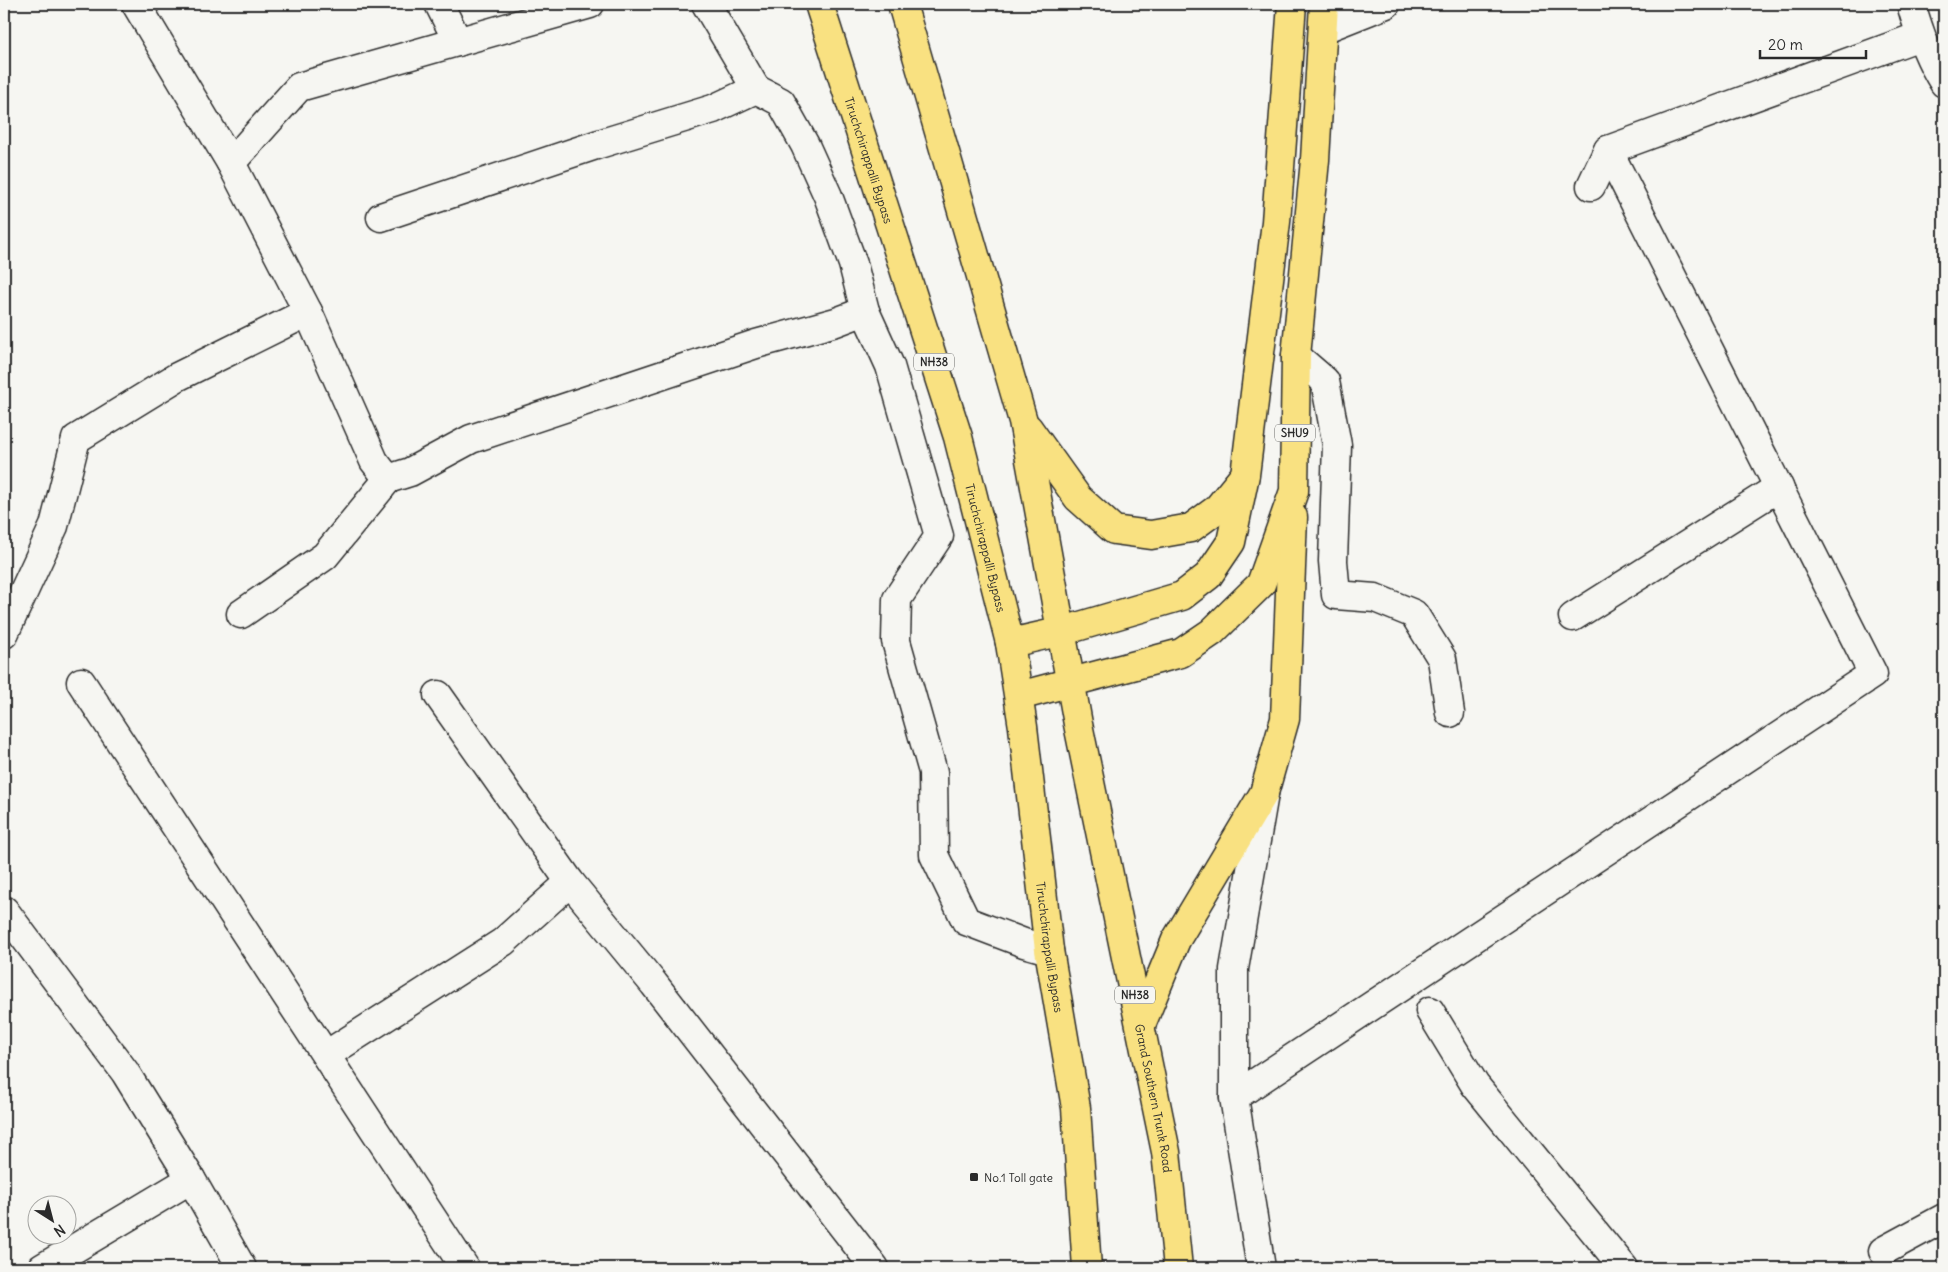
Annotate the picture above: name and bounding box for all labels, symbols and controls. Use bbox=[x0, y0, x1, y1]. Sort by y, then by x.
scale bar bbox=[1760, 28, 1867, 60]
text: 20 m bbox=[1768, 35, 1803, 54]
street label: Tiruchchirappalli Bypass bbox=[842, 95, 896, 225]
road number: NH38 bbox=[914, 354, 954, 371]
road number: SHU9 bbox=[1275, 424, 1315, 442]
street label: Tiruchchirappalli Bypass bbox=[963, 482, 1009, 614]
street label: Tiruchchirappalli Bypass bbox=[1034, 881, 1067, 1014]
road number: NH38 bbox=[1115, 986, 1155, 1004]
street label: Grand Southern Trunk Road bbox=[1132, 1022, 1176, 1173]
place label: No.1 Toll gate bbox=[984, 1170, 1053, 1185]
marker: No.1 Toll gate bbox=[968, 1171, 980, 1183]
north arrow bbox=[28, 1194, 78, 1244]
text: N bbox=[50, 1220, 69, 1241]

